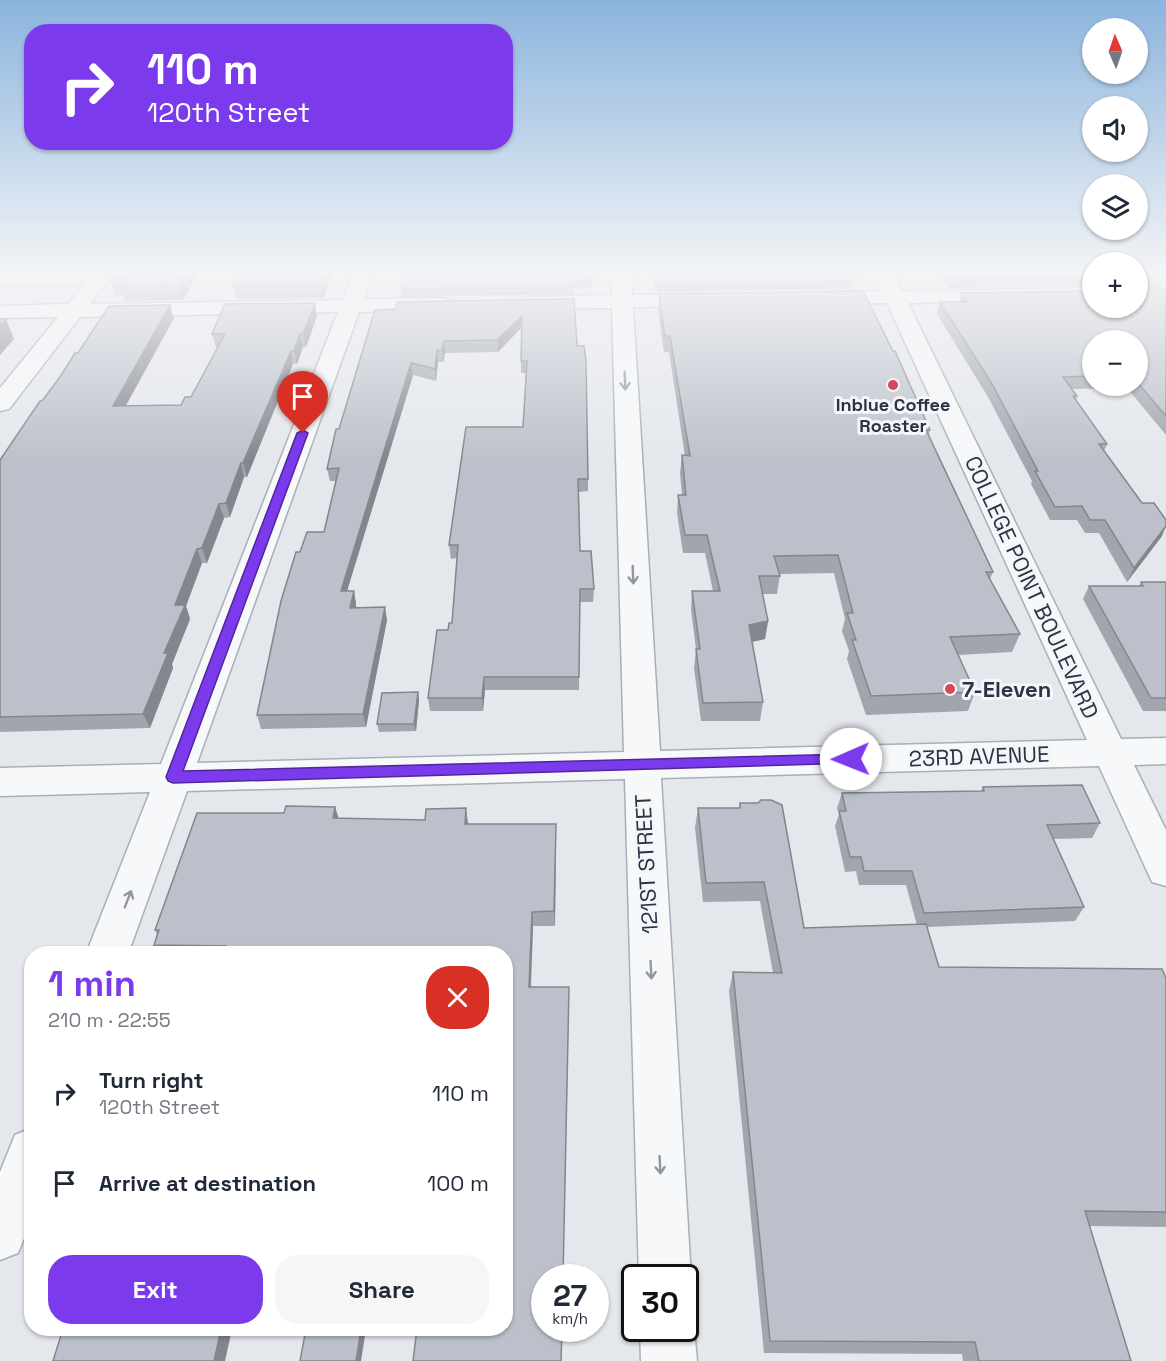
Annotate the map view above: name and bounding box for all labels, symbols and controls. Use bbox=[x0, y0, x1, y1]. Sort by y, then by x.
north arrow bbox=[1082, 18, 1148, 84]
map controls bbox=[1082, 18, 1148, 396]
text: 110 m bbox=[147, 43, 259, 96]
icon: right bbox=[48, 48, 126, 126]
text: 120th Street bbox=[147, 95, 310, 130]
button: sound bbox=[1082, 96, 1148, 162]
button: layers bbox=[1082, 174, 1148, 240]
button: + bbox=[1082, 252, 1148, 318]
button: − bbox=[1082, 330, 1148, 396]
one-way arrow bbox=[620, 370, 631, 390]
pin bbox=[277, 371, 328, 433]
marker: Inblue Coffee Roaster bbox=[886, 378, 900, 392]
icon: arrive bbox=[286, 380, 319, 413]
place label: Inblue Coffee Roaster bbox=[836, 393, 950, 437]
street label: COLLEGE POINT BOULEVARD bbox=[959, 451, 1105, 723]
one-way arrow bbox=[628, 565, 639, 585]
place label: 7-Eleven bbox=[962, 675, 1051, 703]
marker: 7-Eleven bbox=[943, 682, 957, 696]
position arrow bbox=[819, 727, 883, 791]
street label: 23RD AVENUE bbox=[908, 740, 1050, 772]
street label: 121ST STREET bbox=[628, 793, 664, 935]
one-way arrow bbox=[123, 891, 134, 909]
one-way arrow bbox=[646, 960, 657, 979]
text: 1 min bbox=[48, 961, 136, 1007]
button: close bbox=[426, 966, 489, 1029]
text: 210 m · 22:55 bbox=[48, 1007, 171, 1033]
text: Turn right bbox=[99, 1066, 204, 1094]
icon: right bbox=[48, 1077, 81, 1110]
text: 110 m bbox=[432, 1079, 489, 1107]
text: 120th Street bbox=[99, 1094, 220, 1120]
one-way arrow bbox=[654, 1154, 665, 1174]
icon: arrive bbox=[48, 1167, 81, 1200]
text: Arrive at destination bbox=[99, 1169, 316, 1197]
text: 100 m bbox=[427, 1169, 489, 1197]
button: Exit bbox=[48, 1255, 263, 1324]
button: Share bbox=[275, 1255, 489, 1324]
speed limit sign: 30 bbox=[621, 1264, 699, 1342]
text: 27 bbox=[553, 1276, 587, 1315]
text: km/h bbox=[552, 1309, 588, 1328]

